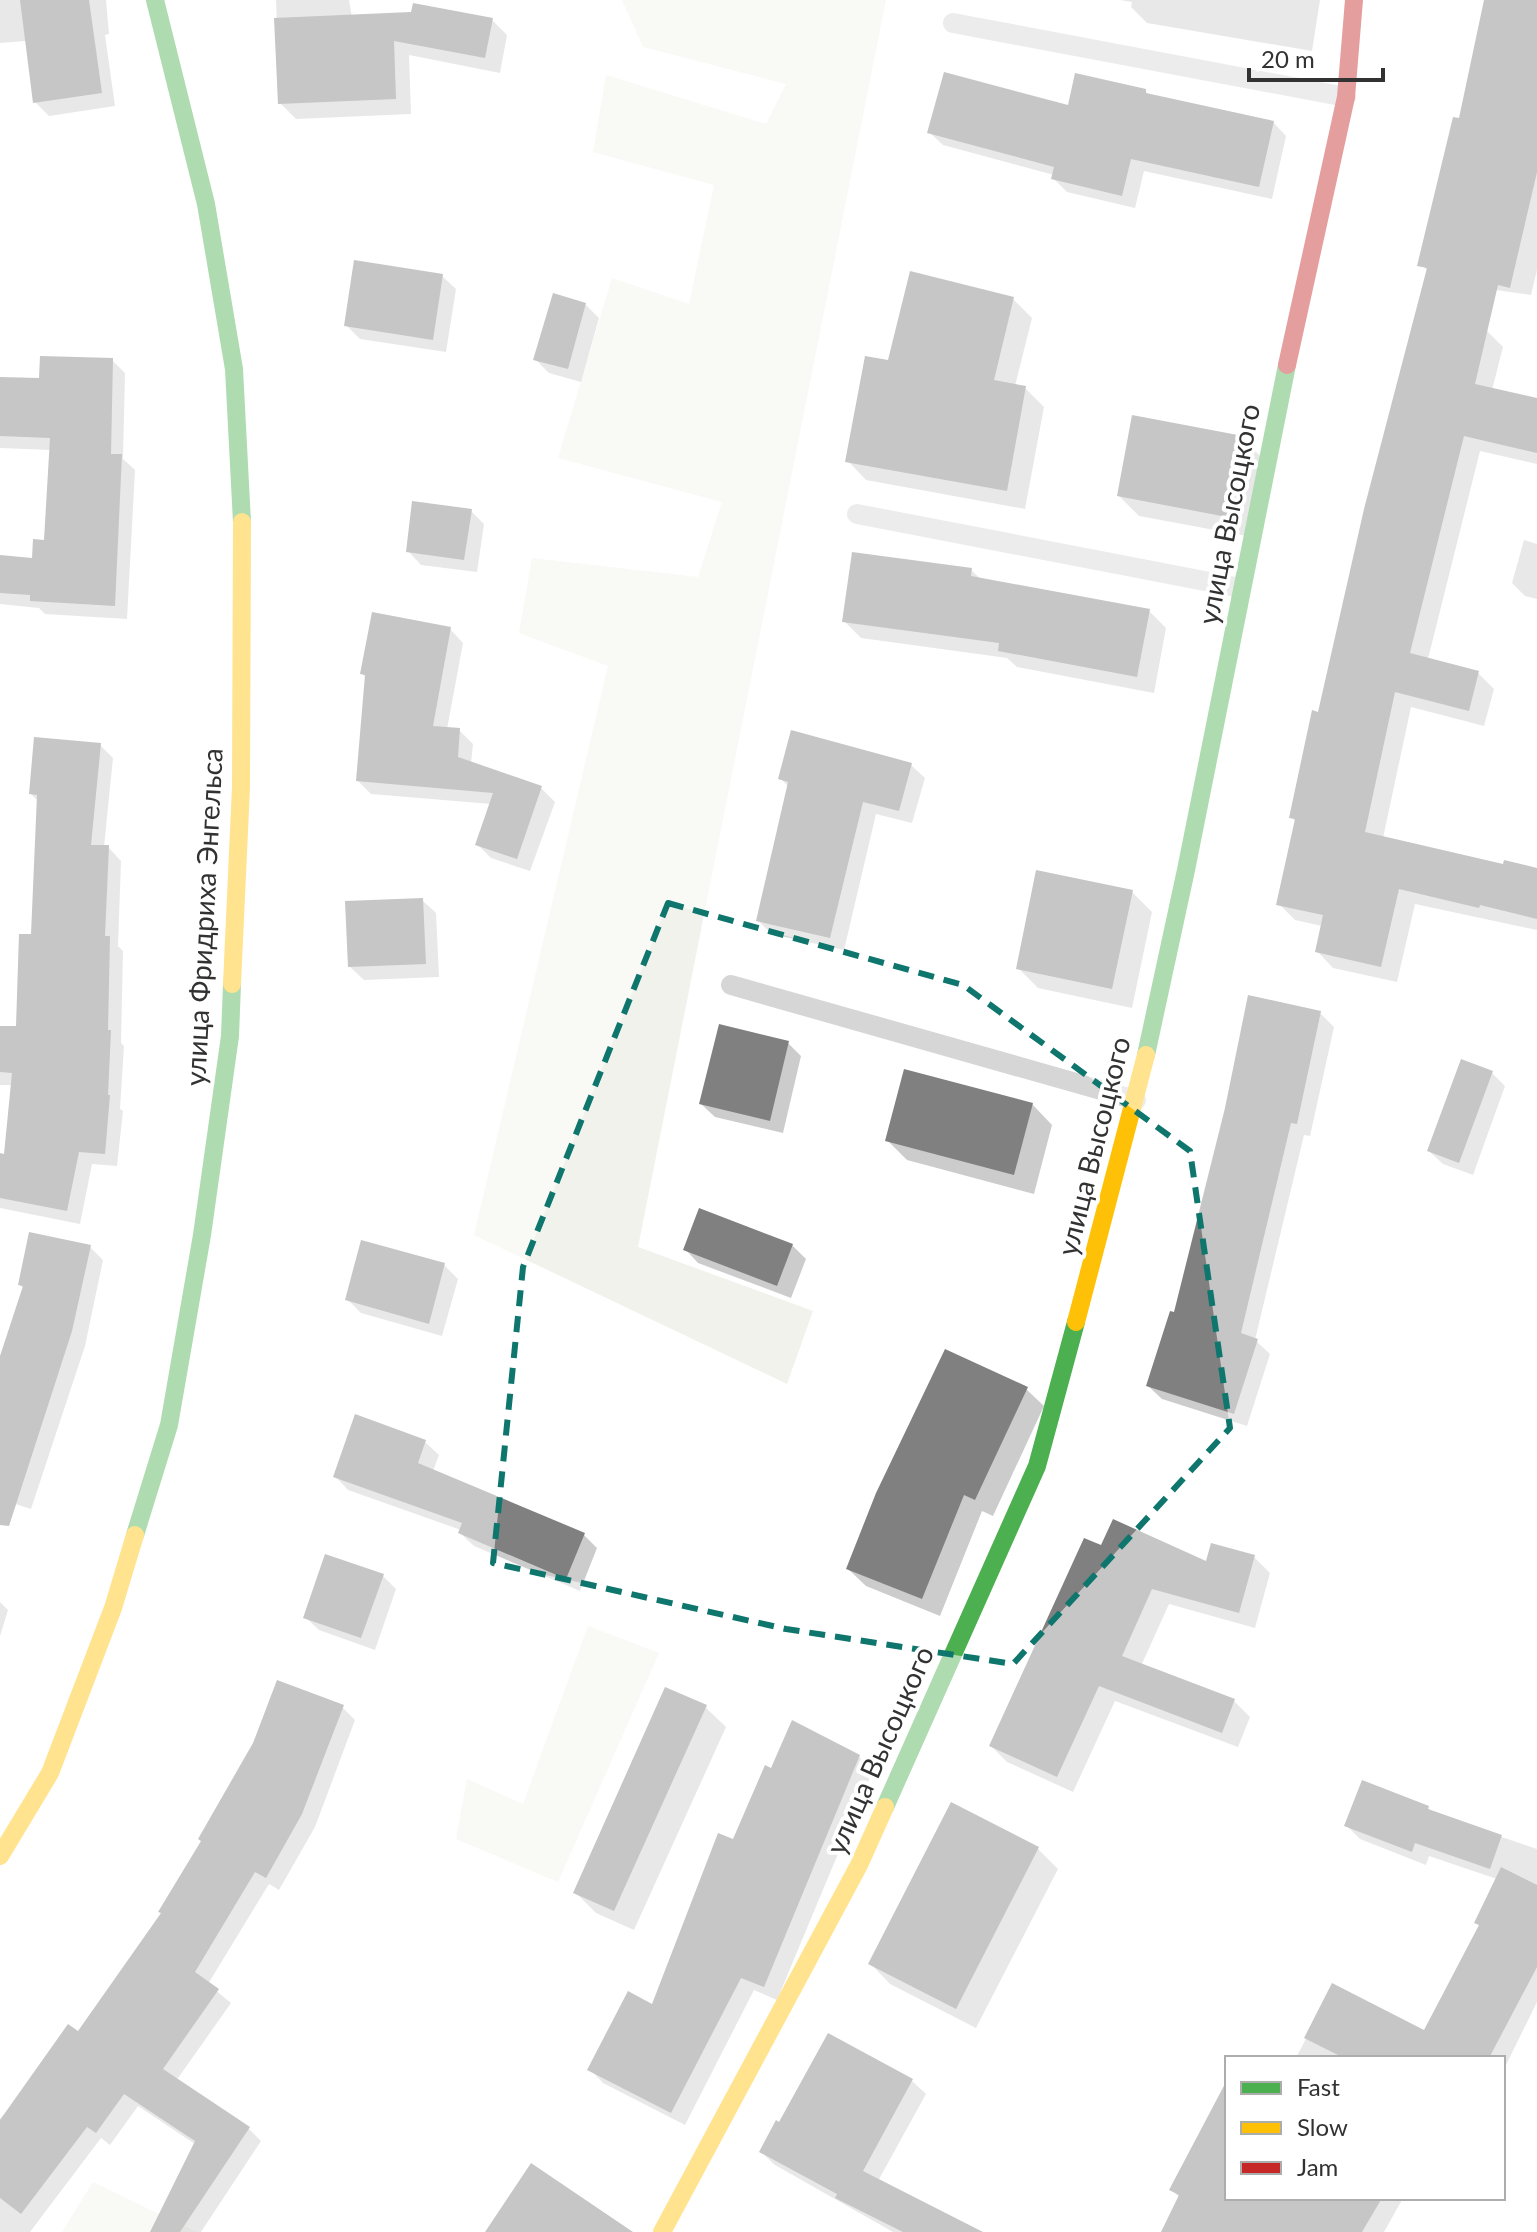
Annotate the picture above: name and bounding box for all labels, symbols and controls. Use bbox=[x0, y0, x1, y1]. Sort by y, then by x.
scale bar bbox=[1249, 32, 1383, 82]
text: 20 m bbox=[1261, 44, 1315, 73]
street label: улица Высоцкого bbox=[1190, 401, 1266, 627]
street label: улица Фридриха Энгельса bbox=[177, 747, 229, 1087]
street label: улица Высоцкого bbox=[1049, 1033, 1137, 1259]
street label: улица Высоцкого bbox=[818, 1641, 940, 1859]
legend bbox=[1225, 2056, 1505, 2200]
text: Fast bbox=[1297, 2072, 1340, 2101]
text: Slow bbox=[1297, 2112, 1348, 2141]
text: Jam bbox=[1297, 2152, 1338, 2181]

